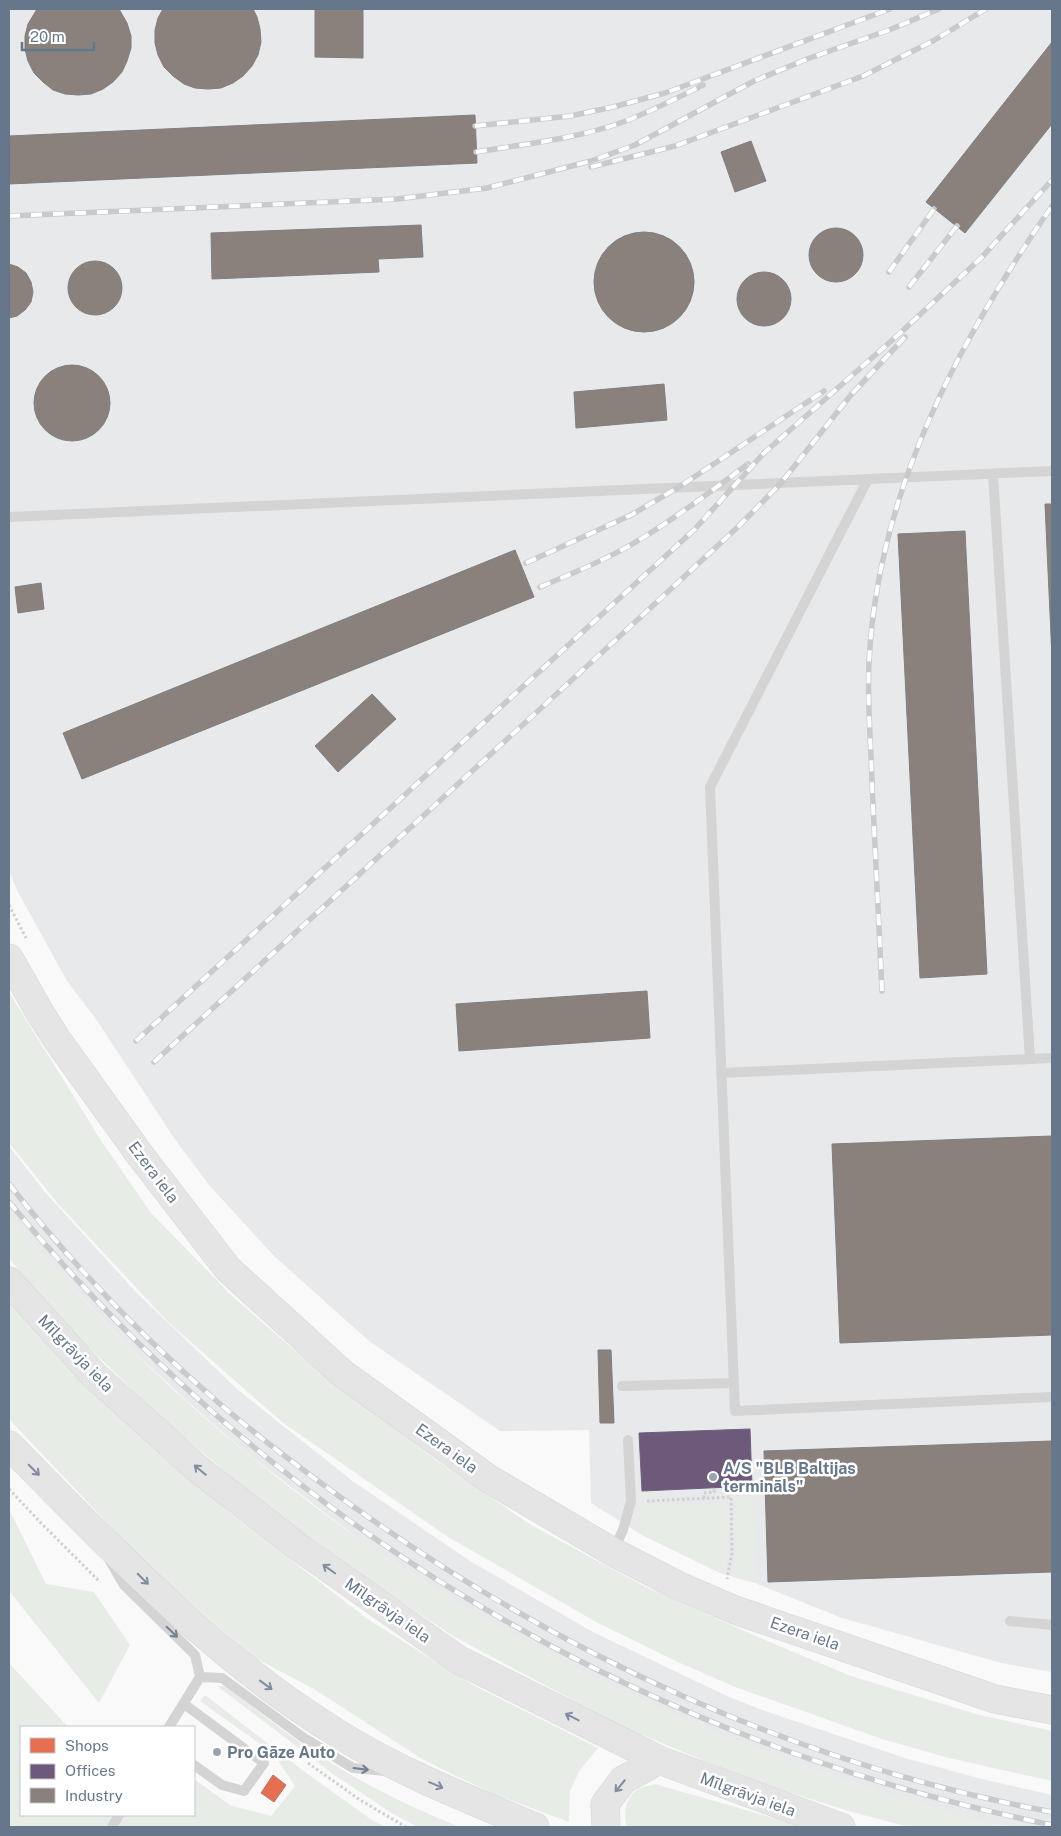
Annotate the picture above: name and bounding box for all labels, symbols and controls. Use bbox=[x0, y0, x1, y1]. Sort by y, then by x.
scale bar bbox=[22, 20, 95, 52]
text: 20 m bbox=[30, 28, 65, 45]
street label: Ezera iela bbox=[124, 1138, 183, 1207]
street label: Mīlgrāvja iela bbox=[34, 1311, 117, 1396]
street label: Ezera iela bbox=[412, 1420, 481, 1477]
place label: A/S "BLB Baltijas termināls" bbox=[723, 1459, 856, 1496]
one-way arrow bbox=[28, 1464, 40, 1476]
one-way arrow bbox=[194, 1464, 207, 1475]
marker: A/S "BLB Baltijas termināls" bbox=[707, 1471, 719, 1483]
one-way arrow bbox=[322, 1564, 336, 1574]
one-way arrow bbox=[137, 1573, 149, 1585]
street label: Mīlgrāvja iela bbox=[341, 1574, 434, 1647]
street label: Ezera iela bbox=[768, 1613, 842, 1654]
one-way arrow bbox=[165, 1626, 178, 1638]
one-way arrow bbox=[259, 1679, 272, 1690]
one-way arrow bbox=[565, 1712, 580, 1721]
legend bbox=[20, 1726, 195, 1816]
text: Shops bbox=[65, 1737, 109, 1754]
place label: Pro Gāze Auto bbox=[227, 1743, 335, 1762]
marker: Pro Gāze Auto bbox=[211, 1746, 223, 1758]
text: Offices bbox=[65, 1762, 115, 1779]
one-way arrow bbox=[352, 1764, 368, 1774]
street label: Mīlgrāvja iela bbox=[698, 1768, 798, 1821]
one-way arrow bbox=[614, 1779, 625, 1792]
one-way arrow bbox=[428, 1780, 443, 1790]
text: Industry bbox=[65, 1787, 123, 1804]

